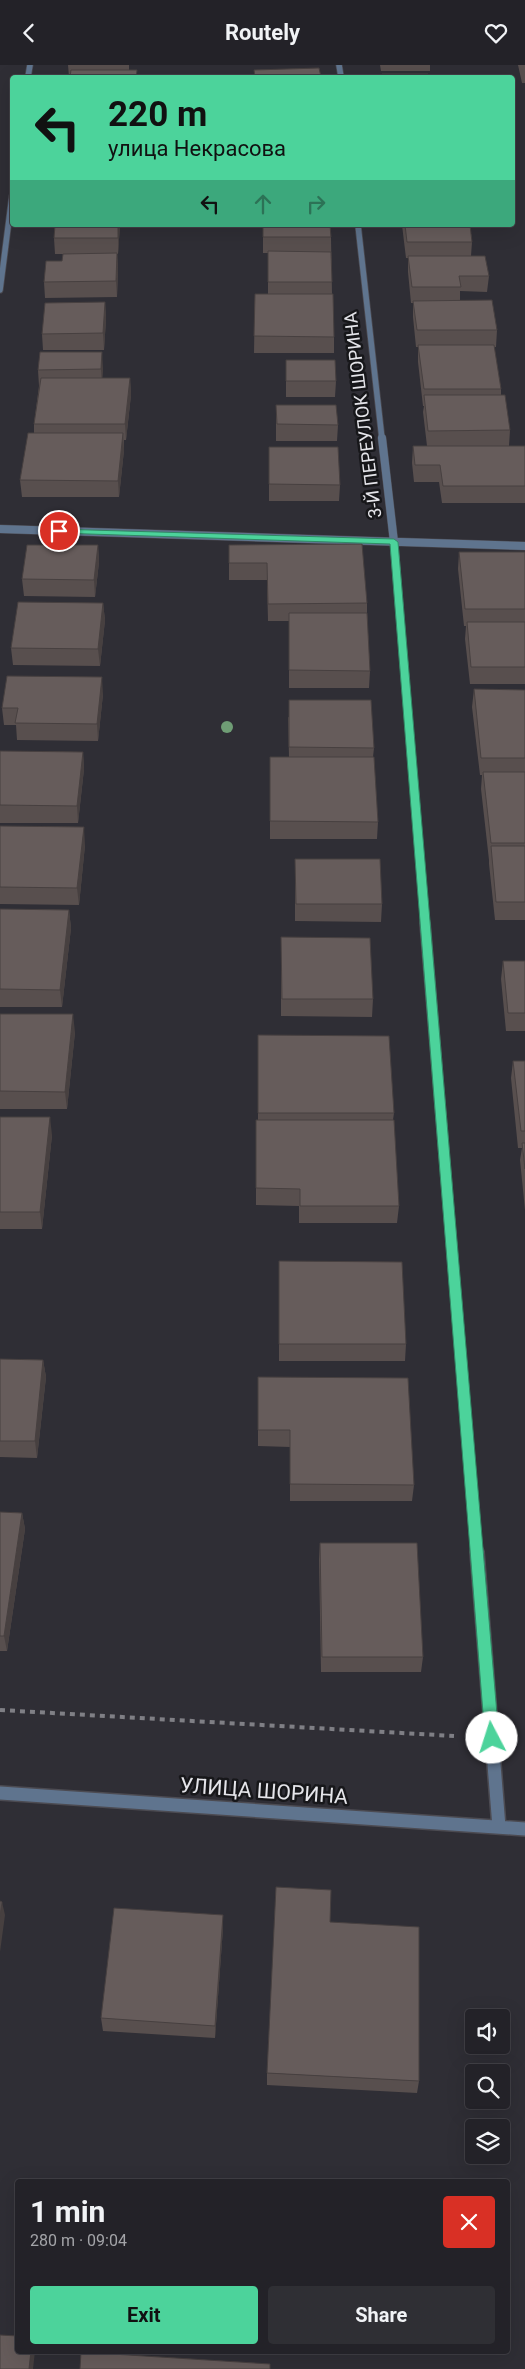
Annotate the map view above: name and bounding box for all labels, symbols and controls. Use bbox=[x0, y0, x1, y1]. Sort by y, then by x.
icon: back bbox=[15, 19, 43, 47]
icon: heart bbox=[482, 19, 510, 47]
text: Routely bbox=[225, 20, 300, 45]
text: 220 m bbox=[108, 94, 207, 135]
icon: left bbox=[25, 95, 90, 160]
text: улица Некрасова bbox=[108, 136, 286, 161]
icon: left bbox=[196, 190, 224, 218]
icon: ahead bbox=[249, 190, 277, 218]
icon: right bbox=[302, 190, 330, 218]
street label: 3-Й ПЕРЕУЛОК ШОРИНА bbox=[339, 311, 386, 519]
pin bbox=[38, 510, 80, 552]
icon: arrive bbox=[45, 517, 73, 545]
position arrow bbox=[465, 1711, 517, 1763]
street label: УЛИЦА ШОРИНА bbox=[179, 1773, 349, 1809]
map controls bbox=[465, 2009, 510, 2164]
button: sound bbox=[465, 2009, 510, 2054]
button: search bbox=[465, 2064, 510, 2109]
button: layers bbox=[465, 2119, 510, 2164]
text: 1 min bbox=[30, 2194, 105, 2229]
button: close bbox=[443, 2196, 495, 2248]
text: 280 m · 09:04 bbox=[30, 2231, 127, 2250]
button: Exit bbox=[30, 2286, 258, 2344]
button: Share bbox=[268, 2286, 495, 2344]

